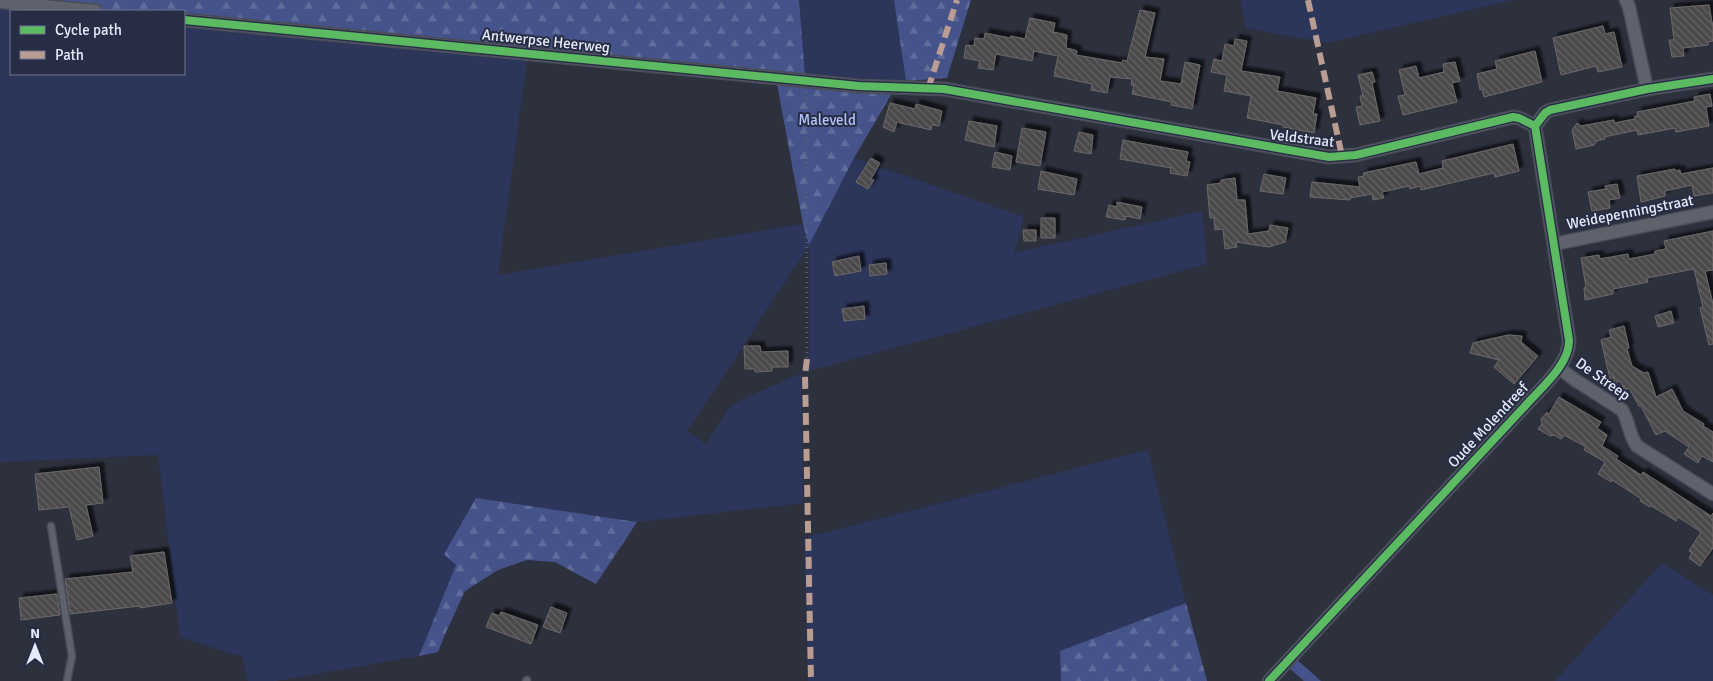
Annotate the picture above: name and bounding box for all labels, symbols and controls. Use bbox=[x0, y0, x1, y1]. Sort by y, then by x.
legend bbox=[10, 10, 185, 75]
text: Cycle path bbox=[55, 21, 122, 39]
street label: Antwerpse Heerweg bbox=[481, 25, 611, 57]
text: Path bbox=[55, 46, 84, 64]
park label: Maleveld bbox=[798, 111, 856, 129]
street label: Veldstraat bbox=[1269, 125, 1335, 151]
street label: Weidepenningstraat bbox=[1565, 191, 1695, 233]
street label: De Streep bbox=[1572, 354, 1634, 404]
street label: Oude Molendreef bbox=[1444, 378, 1533, 471]
north arrow bbox=[10, 621, 60, 671]
text: N bbox=[30, 625, 40, 642]

